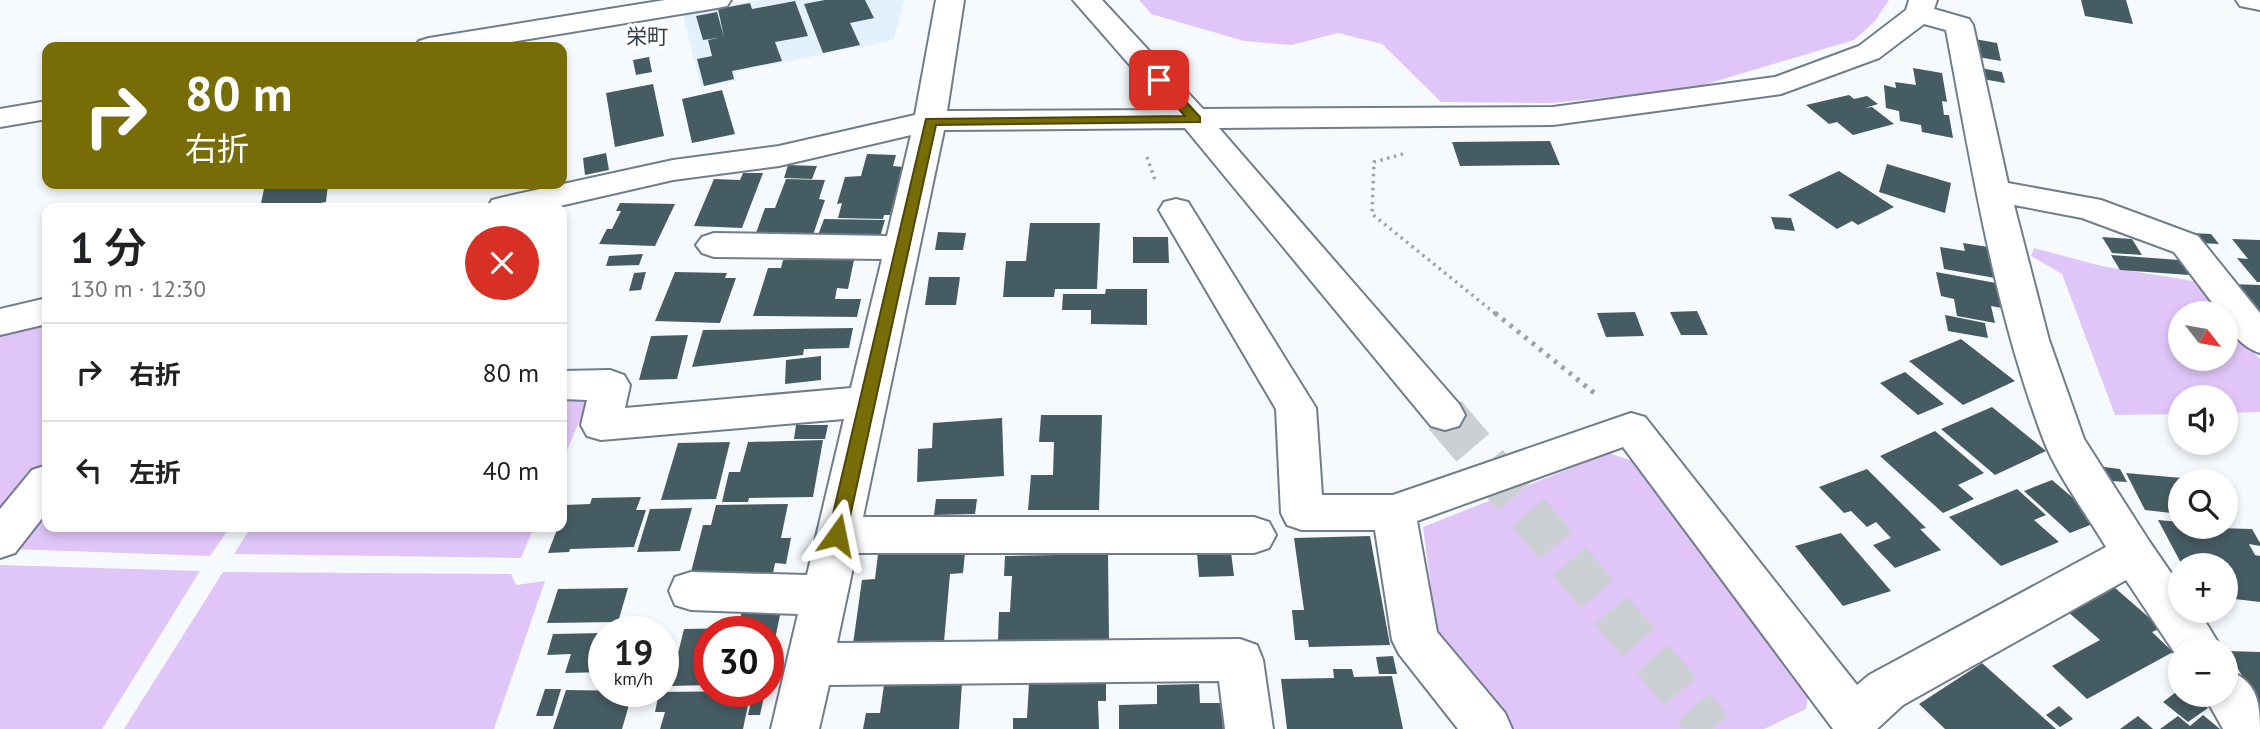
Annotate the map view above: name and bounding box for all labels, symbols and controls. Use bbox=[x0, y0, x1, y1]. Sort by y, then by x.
district label: 栄町 bbox=[626, 23, 668, 50]
pin bbox=[1129, 50, 1189, 110]
text: 80 m bbox=[185, 61, 292, 125]
icon: arrive bbox=[1140, 61, 1178, 99]
icon: right bbox=[70, 70, 161, 161]
text: 右折 bbox=[185, 127, 249, 169]
text: 1 分 bbox=[70, 220, 146, 275]
button: close bbox=[465, 226, 539, 300]
text: 130 m · 12:30 bbox=[70, 274, 206, 303]
north arrow bbox=[2168, 301, 2238, 371]
map controls bbox=[2168, 301, 2238, 707]
icon: right bbox=[70, 353, 108, 391]
text: 80 m bbox=[483, 356, 539, 389]
text: 右折 bbox=[129, 358, 181, 391]
button: sound bbox=[2168, 385, 2238, 455]
icon: left bbox=[70, 451, 108, 489]
text: 40 m bbox=[483, 454, 539, 487]
text: 左折 bbox=[129, 456, 181, 489]
button: search bbox=[2168, 469, 2238, 539]
position arrow bbox=[800, 498, 874, 572]
button: + bbox=[2168, 553, 2238, 623]
speed limit sign: 30 bbox=[693, 616, 784, 707]
text: 19 bbox=[614, 629, 653, 675]
button: − bbox=[2168, 637, 2238, 707]
text: km/h bbox=[614, 667, 653, 690]

